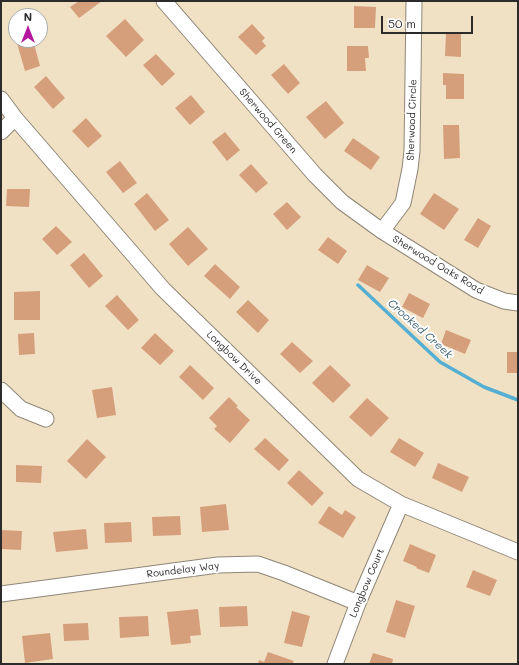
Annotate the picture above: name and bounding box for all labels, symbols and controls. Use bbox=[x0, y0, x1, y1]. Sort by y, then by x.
north arrow bbox=[8, 8, 48, 48]
scale bar bbox=[383, 8, 475, 34]
text: N bbox=[24, 9, 32, 24]
text: 50 m bbox=[388, 15, 416, 31]
street label: Sherwood Circle bbox=[405, 79, 419, 161]
street label: Sherwood Green bbox=[237, 86, 299, 156]
street label: Sherwood Oaks Road bbox=[390, 233, 486, 297]
water label: Crooked Creek bbox=[385, 297, 455, 361]
street label: Longbow Drive bbox=[204, 329, 264, 387]
street label: Longbow Court bbox=[347, 547, 387, 619]
street label: Roundelay Way bbox=[146, 560, 220, 580]

